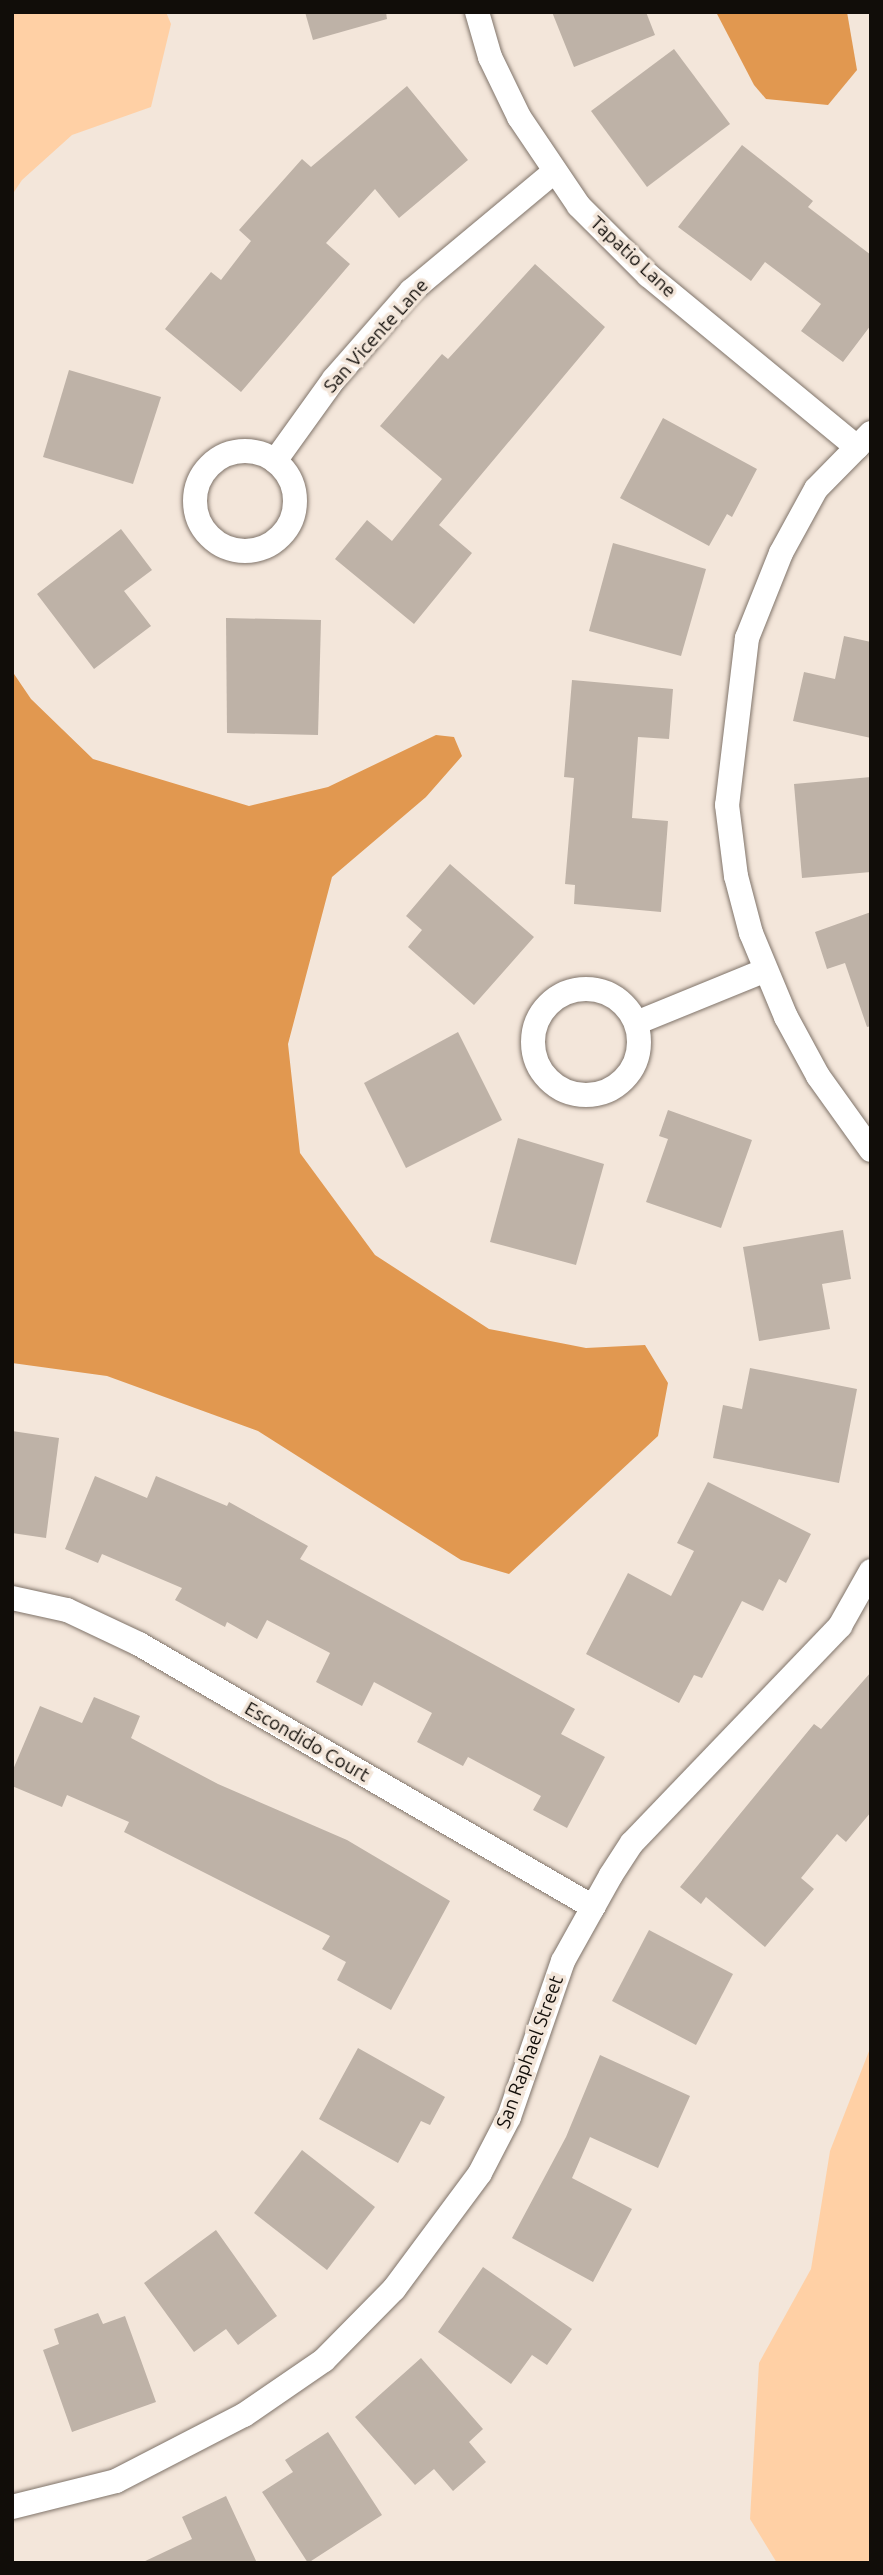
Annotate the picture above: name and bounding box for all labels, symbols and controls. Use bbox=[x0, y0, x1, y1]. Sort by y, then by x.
street label: Tapatio Lane bbox=[585, 212, 681, 302]
street label: San Vicente Lane bbox=[319, 274, 433, 398]
street label: Escondido Court bbox=[241, 1697, 373, 1787]
street label: San Raphael Street bbox=[492, 1972, 568, 2132]

